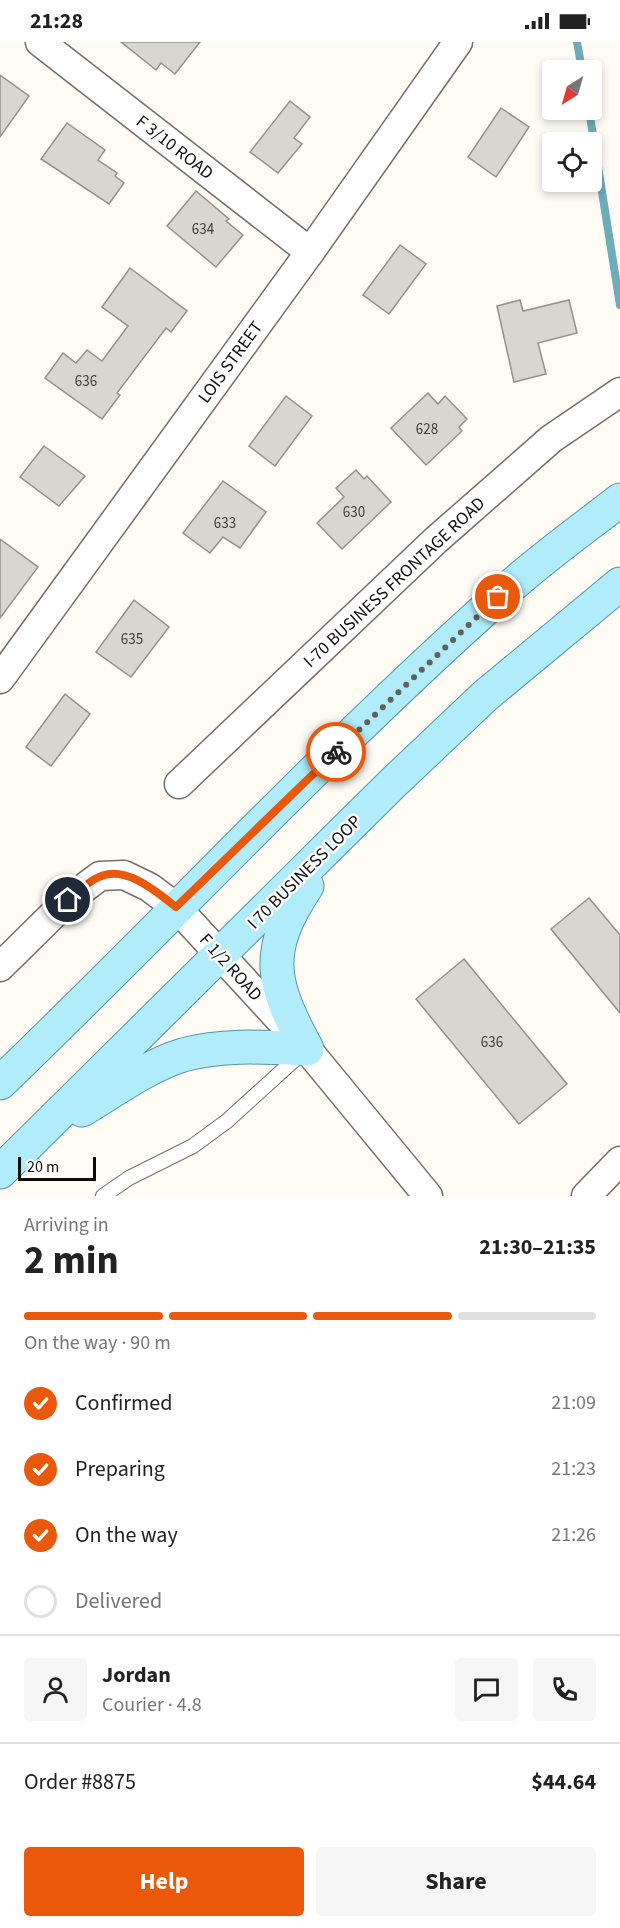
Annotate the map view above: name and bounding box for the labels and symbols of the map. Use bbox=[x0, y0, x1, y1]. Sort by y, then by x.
north arrow bbox=[542, 60, 602, 120]
street label: F 3/10 ROAD bbox=[131, 109, 219, 186]
house number: 634 bbox=[192, 219, 215, 240]
street label: LOIS STREET bbox=[192, 316, 269, 408]
house number: 636 bbox=[75, 371, 97, 392]
house number: 628 bbox=[416, 419, 438, 440]
street label: I-70 BUSINESS FRONTAGE ROAD bbox=[298, 491, 491, 673]
house number: 630 bbox=[343, 502, 365, 523]
house number: 633 bbox=[214, 513, 236, 534]
pin bbox=[472, 571, 523, 622]
house number: 635 bbox=[121, 629, 143, 650]
courier bbox=[306, 722, 366, 782]
street label: I 70 BUSINESS LOOP bbox=[242, 810, 367, 935]
pin bbox=[42, 874, 93, 925]
street label: F 1/2 ROAD bbox=[194, 928, 268, 1007]
house number: 636 bbox=[481, 1032, 503, 1053]
scale bar bbox=[18, 1154, 96, 1182]

